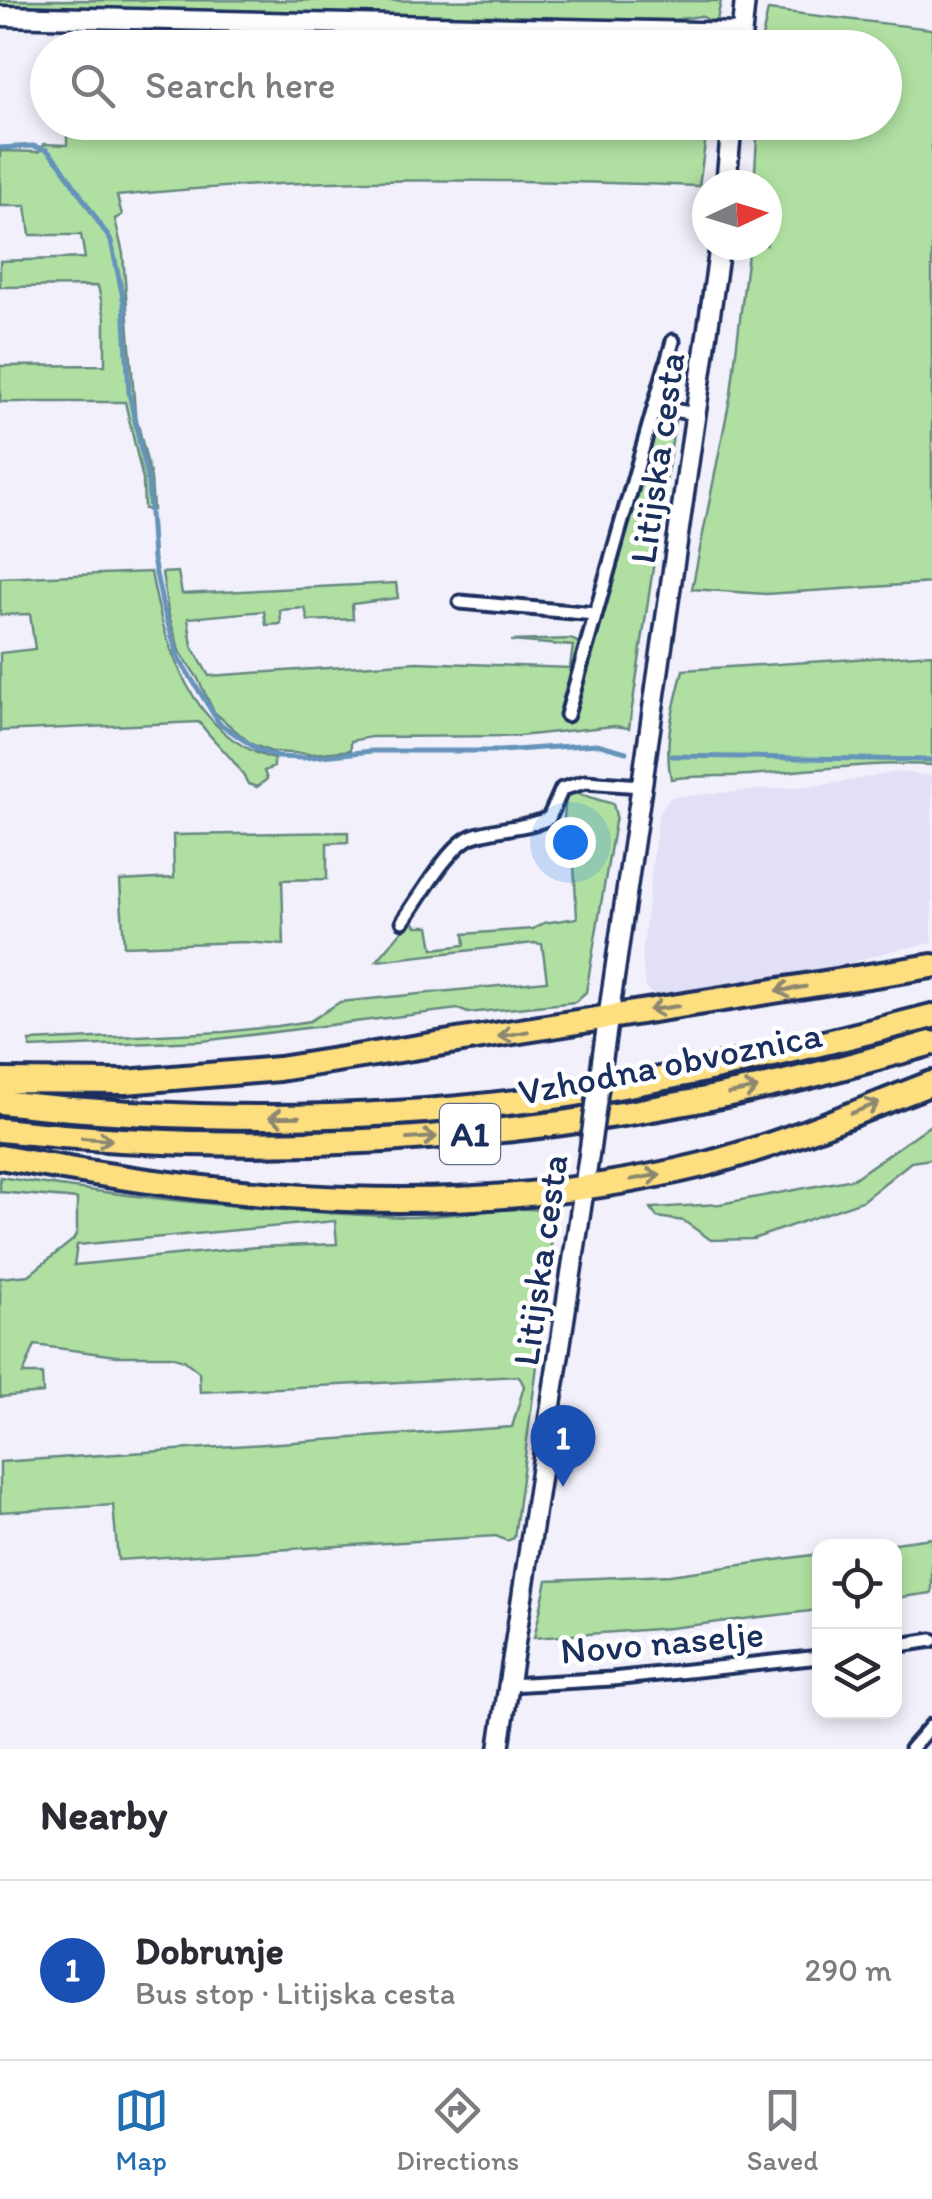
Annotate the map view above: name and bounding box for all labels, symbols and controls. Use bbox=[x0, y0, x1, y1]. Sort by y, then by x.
search box bbox=[30, 30, 902, 140]
icon: search bbox=[65, 58, 120, 113]
text: Search here bbox=[145, 62, 336, 108]
north arrow bbox=[692, 170, 782, 260]
street label: Litijska cesta bbox=[619, 349, 695, 567]
your location bbox=[545, 817, 596, 868]
one-way arrow bbox=[776, 980, 808, 998]
one-way arrow bbox=[648, 1000, 681, 1018]
street label: Vzhodna obvoznica bbox=[514, 1011, 826, 1115]
one-way arrow bbox=[497, 1025, 529, 1044]
one-way arrow bbox=[726, 1081, 759, 1100]
one-way arrow bbox=[850, 1098, 880, 1116]
road number: A1 bbox=[440, 1104, 500, 1164]
one-way arrow bbox=[269, 1108, 302, 1126]
one-way arrow bbox=[405, 1128, 437, 1147]
one-way arrow bbox=[81, 1130, 113, 1149]
street label: Litijska cesta bbox=[502, 1151, 578, 1369]
one-way arrow bbox=[629, 1167, 662, 1186]
pin: 1 bbox=[530, 1404, 596, 1487]
map controls bbox=[812, 1539, 902, 1719]
button: locate bbox=[812, 1539, 902, 1629]
street label: Novo naselje bbox=[558, 1610, 766, 1674]
button: layers bbox=[812, 1629, 902, 1719]
text: Nearby bbox=[40, 1789, 167, 1840]
text: Dobrunje bbox=[135, 1928, 284, 1974]
text: 1 bbox=[65, 1951, 80, 1989]
text: 290 m bbox=[805, 1951, 892, 1989]
text: Bus stop · Litijska cesta bbox=[135, 1974, 456, 2012]
tab: Map bbox=[114, 2083, 169, 2177]
tab: Directions bbox=[396, 2083, 519, 2177]
tab: Saved bbox=[747, 2083, 818, 2177]

